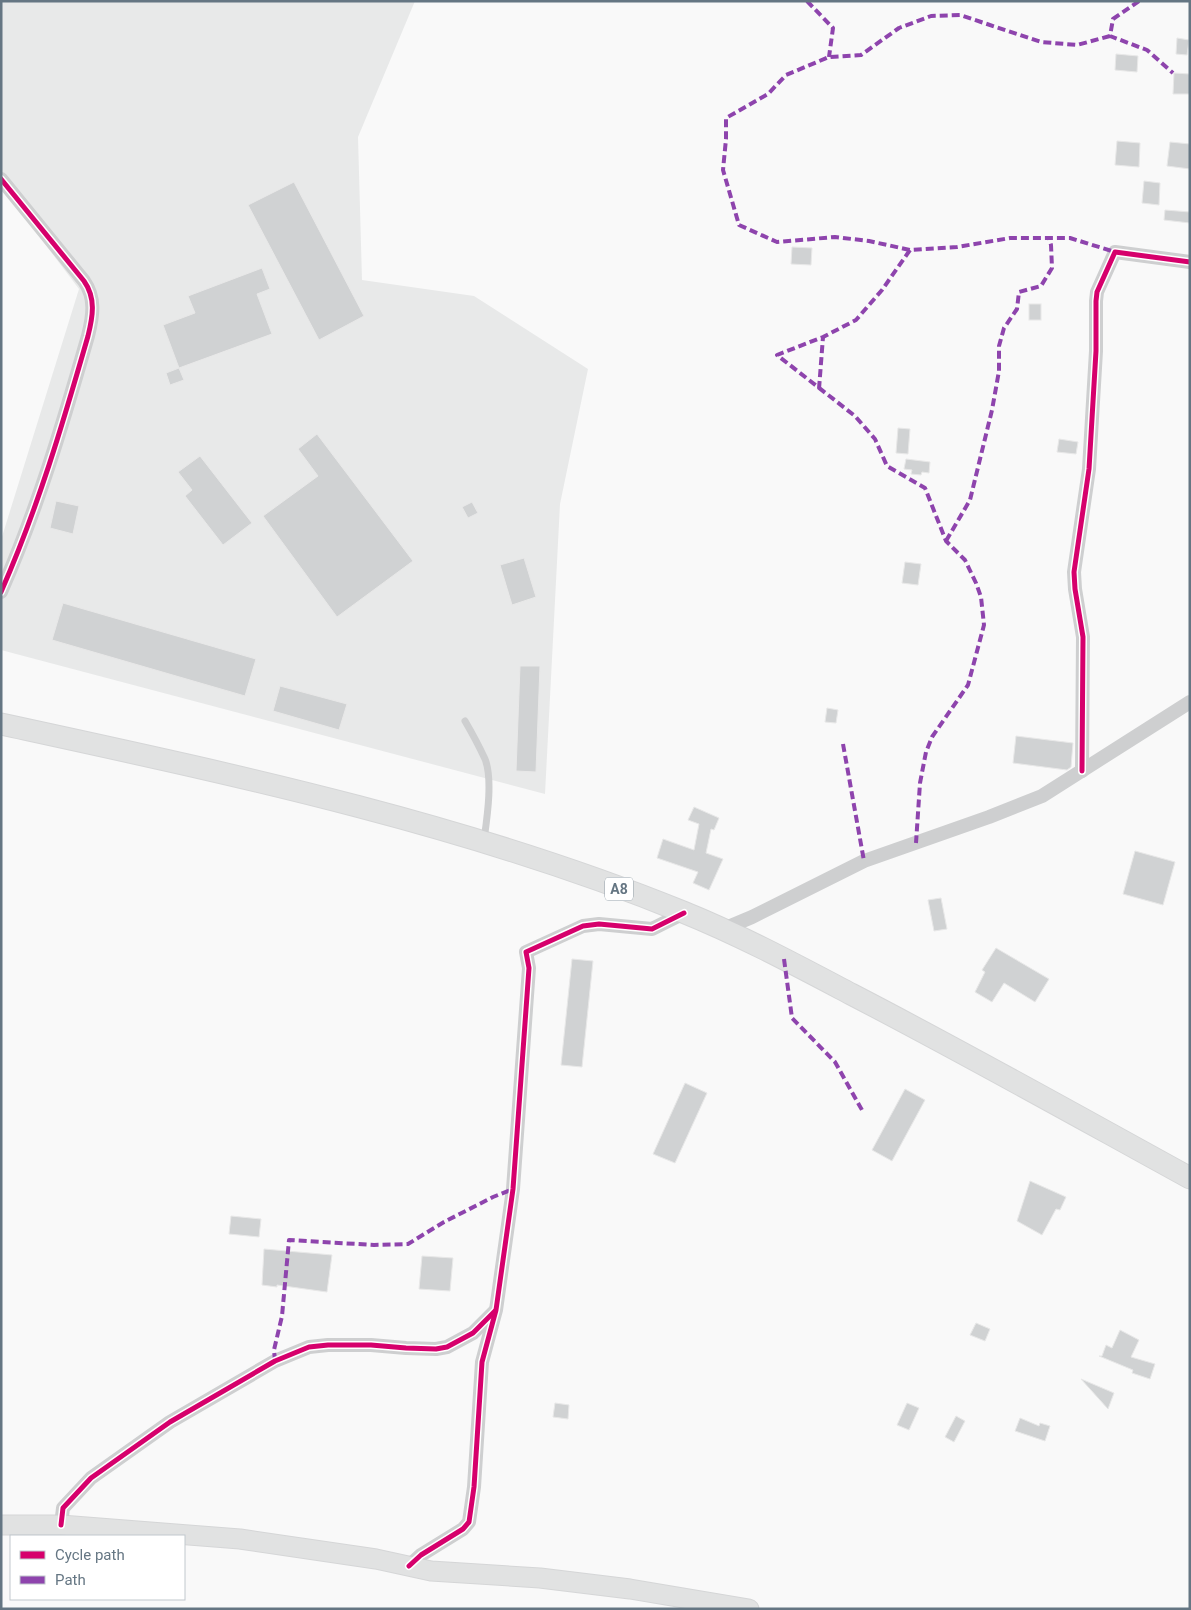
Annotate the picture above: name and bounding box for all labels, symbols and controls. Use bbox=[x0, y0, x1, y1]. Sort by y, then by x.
road number: A8 bbox=[605, 878, 633, 901]
legend bbox=[10, 1535, 185, 1600]
text: Cycle path bbox=[55, 1546, 125, 1564]
text: Path bbox=[55, 1571, 86, 1589]

